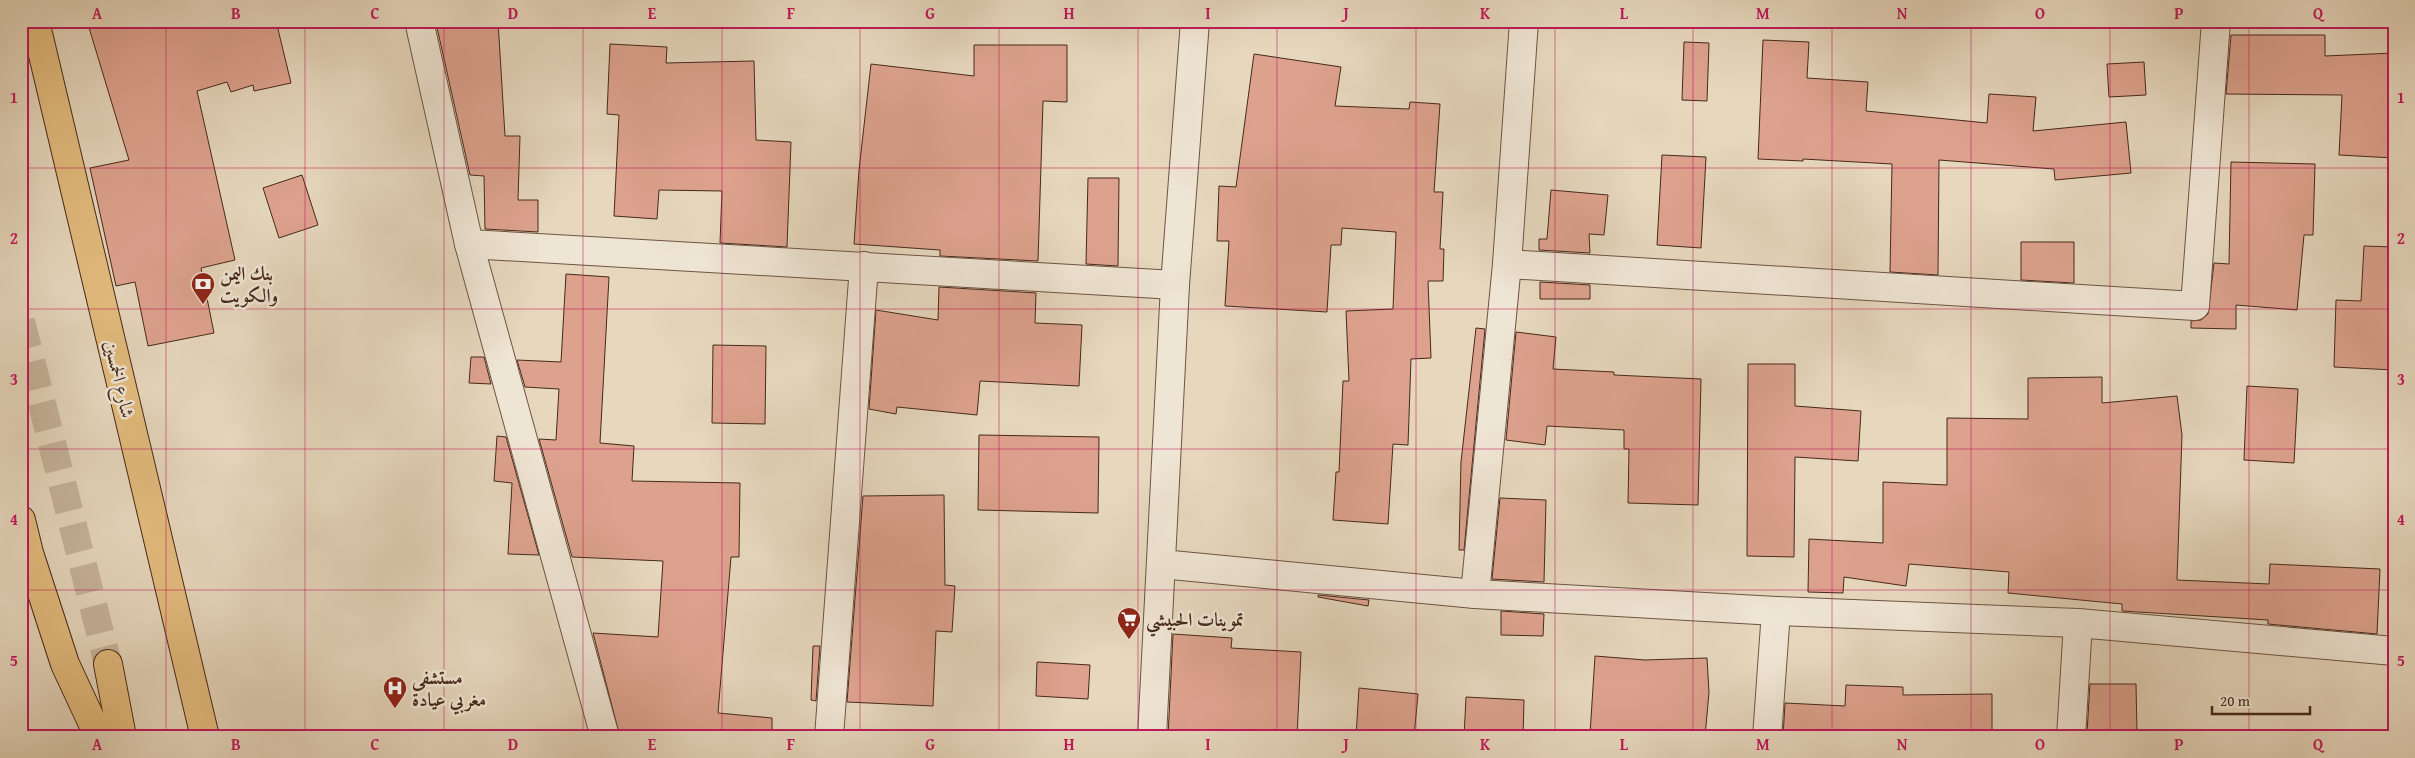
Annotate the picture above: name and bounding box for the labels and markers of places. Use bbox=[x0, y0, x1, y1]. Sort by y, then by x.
place label: بنك اليمن والكويت bbox=[220, 259, 278, 309]
bank icon: بنك اليمن والكويت bbox=[190, 271, 216, 305]
place label: تموينات الحبيشي bbox=[1146, 605, 1244, 637]
supermarket icon: تموينات الحبيشي bbox=[1116, 606, 1142, 640]
place label: مستشفى مغربي عيادة bbox=[411, 663, 486, 715]
hospital icon: مستشفى مغربي عيادة bbox=[382, 675, 408, 709]

